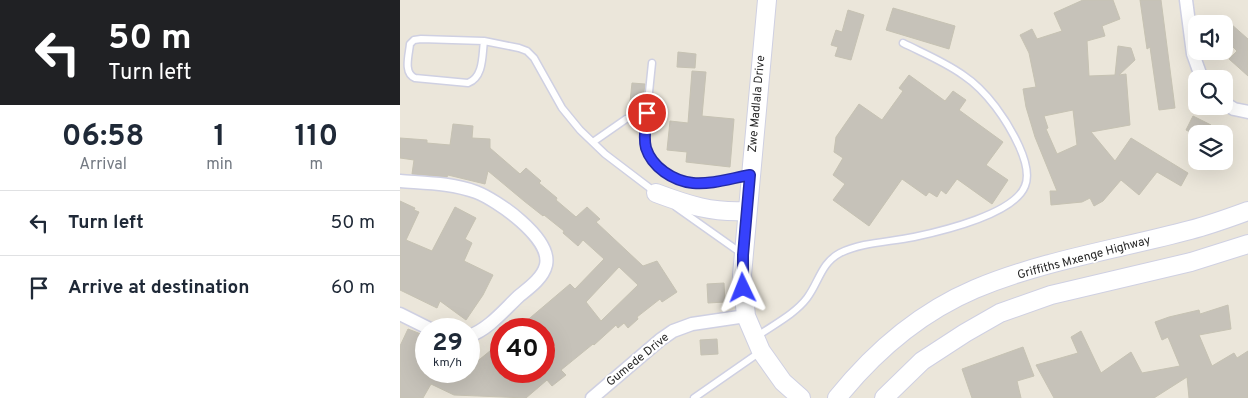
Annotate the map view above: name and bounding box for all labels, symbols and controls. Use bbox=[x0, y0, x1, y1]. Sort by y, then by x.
map controls bbox=[1188, 15, 1233, 170]
button: sound bbox=[1188, 15, 1233, 60]
text: 50 m bbox=[108, 17, 192, 61]
icon: left bbox=[25, 20, 90, 85]
street label: Zwe Madlala Drive bbox=[745, 55, 769, 153]
text: Turn left bbox=[108, 60, 191, 87]
button: search bbox=[1188, 70, 1233, 115]
pin bbox=[626, 92, 668, 134]
icon: arrive bbox=[633, 99, 661, 127]
text: 06:58 bbox=[62, 119, 144, 156]
text: 1 bbox=[213, 119, 225, 156]
text: 110 bbox=[294, 119, 338, 156]
button: layers bbox=[1188, 125, 1233, 170]
text: Arrival bbox=[79, 155, 127, 175]
text: min bbox=[206, 155, 233, 175]
text: m bbox=[310, 155, 323, 175]
icon: left bbox=[25, 209, 53, 237]
text: Turn left bbox=[68, 211, 144, 235]
text: 50 m bbox=[330, 211, 375, 235]
street label: Griffiths Mxenge Highway bbox=[1016, 232, 1152, 284]
position arrow bbox=[716, 261, 768, 313]
icon: arrive bbox=[25, 274, 53, 302]
text: Arrive at destination bbox=[68, 276, 249, 300]
text: 60 m bbox=[331, 276, 375, 300]
speed limit sign: 40 bbox=[490, 318, 555, 383]
text: 29 bbox=[432, 328, 463, 360]
street label: Gumede Drive bbox=[603, 330, 673, 390]
text: km/h bbox=[433, 355, 462, 371]

